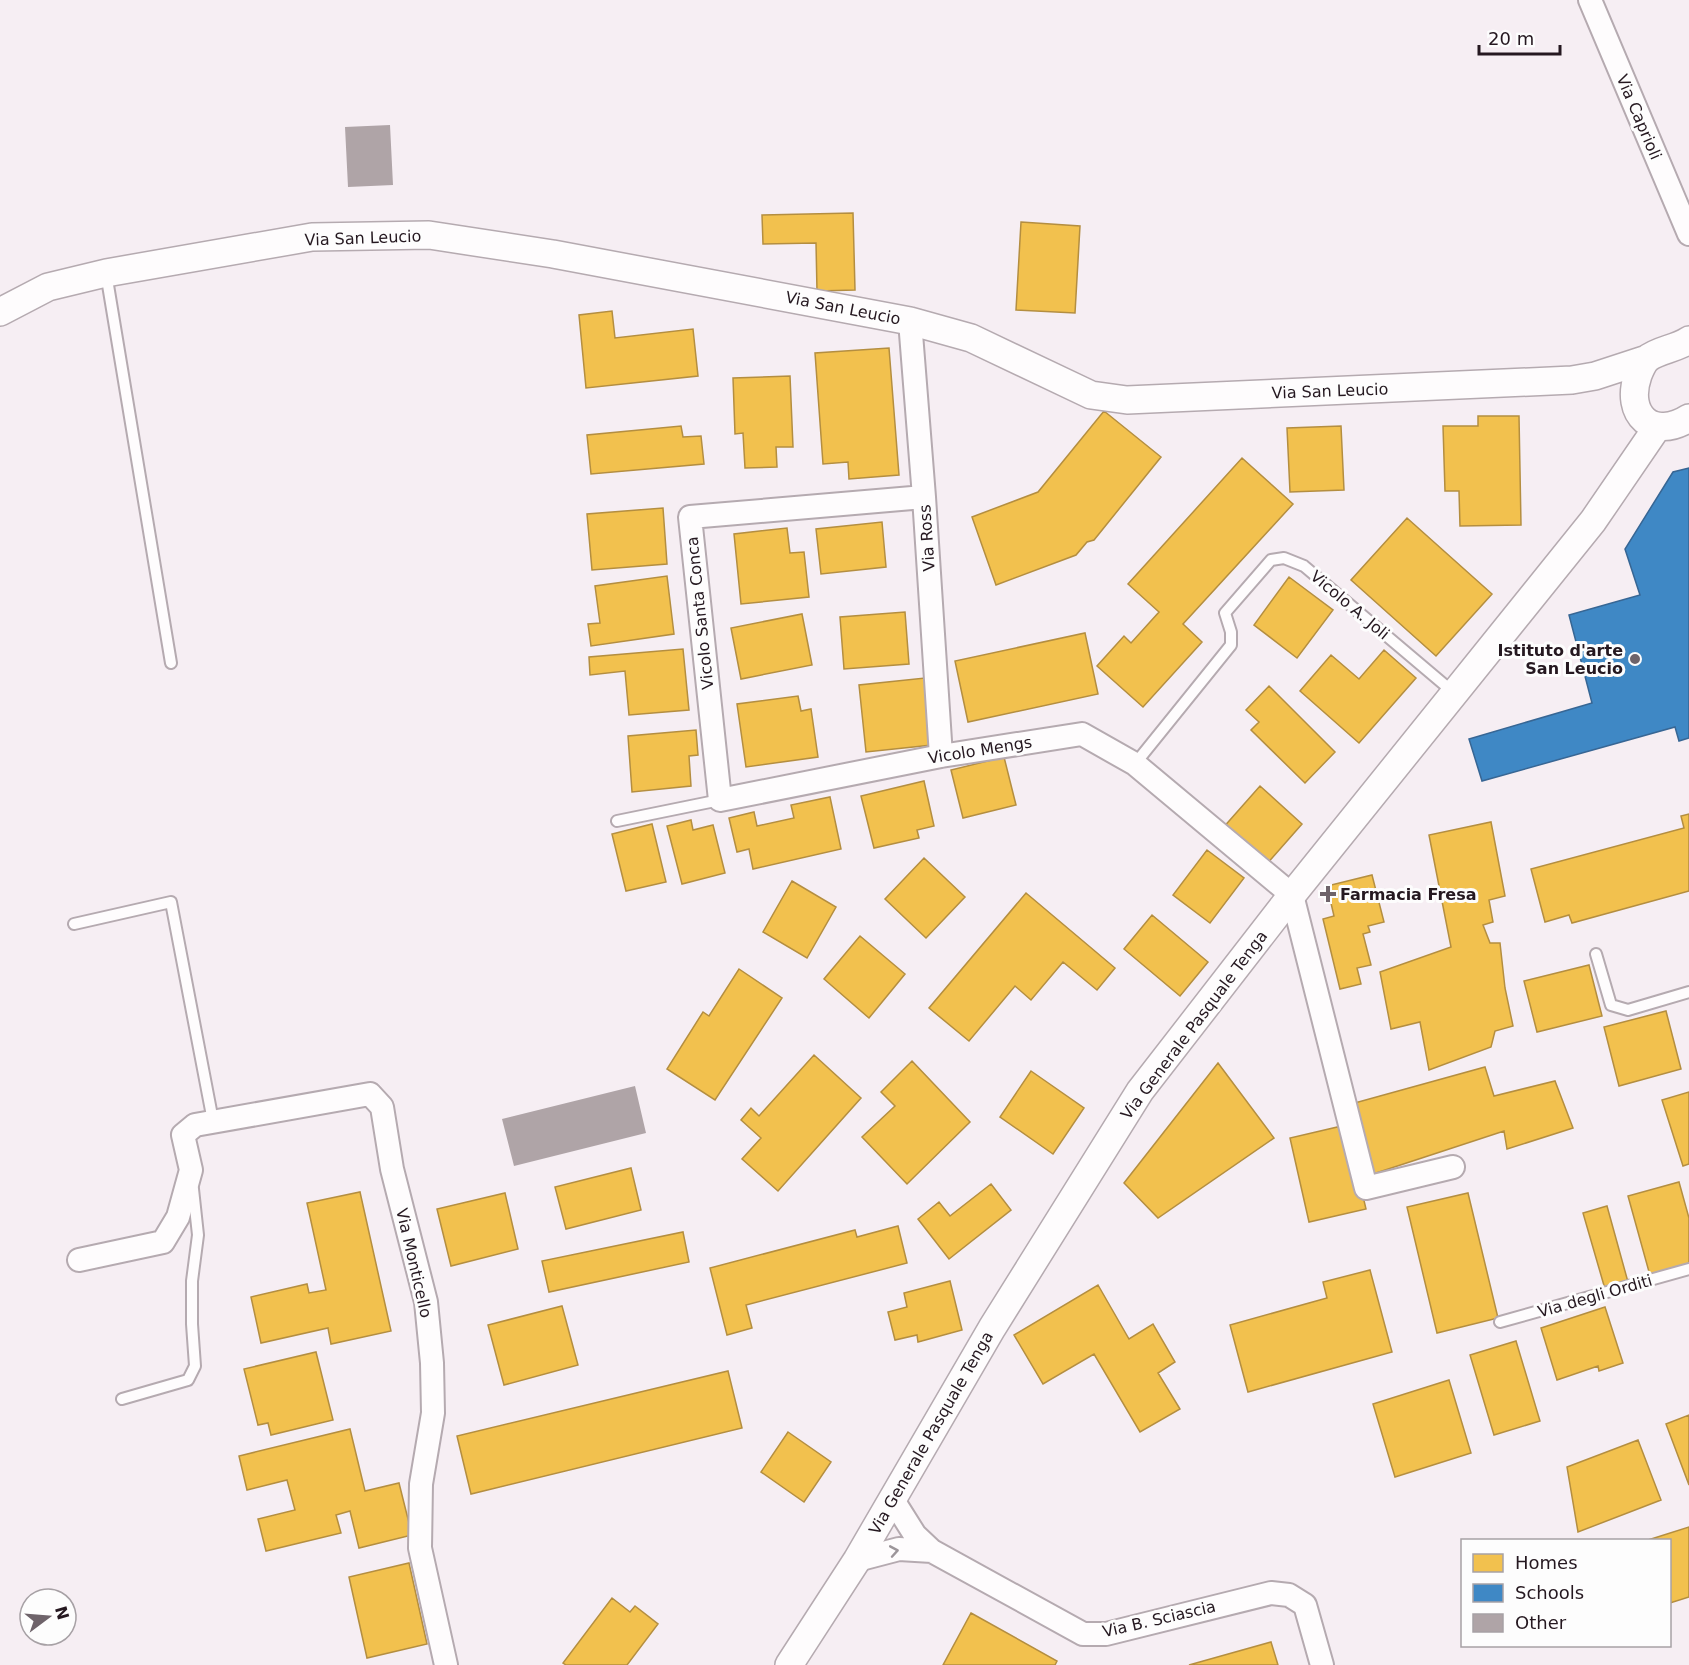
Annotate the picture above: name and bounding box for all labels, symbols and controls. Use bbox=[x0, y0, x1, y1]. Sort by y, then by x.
scale bar bbox=[1479, 18, 1560, 56]
text: 20 m bbox=[1488, 28, 1534, 49]
street label: Via Caprioli bbox=[1613, 72, 1665, 162]
street label: Via San Leucio bbox=[304, 226, 422, 250]
street label: Via San Leucio bbox=[784, 288, 902, 328]
street label: Via San Leucio bbox=[1271, 379, 1389, 403]
street label: Via Ross bbox=[915, 504, 939, 572]
street label: Vicolo Santa Conca bbox=[683, 535, 717, 691]
street label: Vicolo A. Joli bbox=[1307, 566, 1393, 644]
place label: Istituto d'arte San Leucio bbox=[1498, 641, 1623, 678]
marker: Istituto d'arte San Leucio bbox=[1628, 652, 1642, 666]
street label: Vicolo Mengs bbox=[927, 732, 1033, 768]
place label: Farmacia Fresa bbox=[1340, 885, 1476, 904]
marker: Farmacia Fresa bbox=[1321, 887, 1335, 901]
street label: Via Generale Pasquale Tenga bbox=[1117, 927, 1271, 1123]
street label: Via Monticello bbox=[392, 1206, 436, 1320]
street label: Via degli Orditi bbox=[1536, 1271, 1654, 1321]
street label: Via Generale Pasquale Tenga bbox=[865, 1328, 997, 1538]
legend bbox=[1461, 1539, 1671, 1647]
one-way arrow bbox=[889, 1545, 899, 1558]
text: Homes bbox=[1515, 1552, 1578, 1573]
text: Schools bbox=[1515, 1582, 1584, 1603]
north arrow bbox=[18, 1587, 78, 1647]
street label: Via B. Sciascia bbox=[1101, 1597, 1217, 1641]
text: N bbox=[51, 1604, 73, 1622]
text: Other bbox=[1515, 1612, 1567, 1633]

